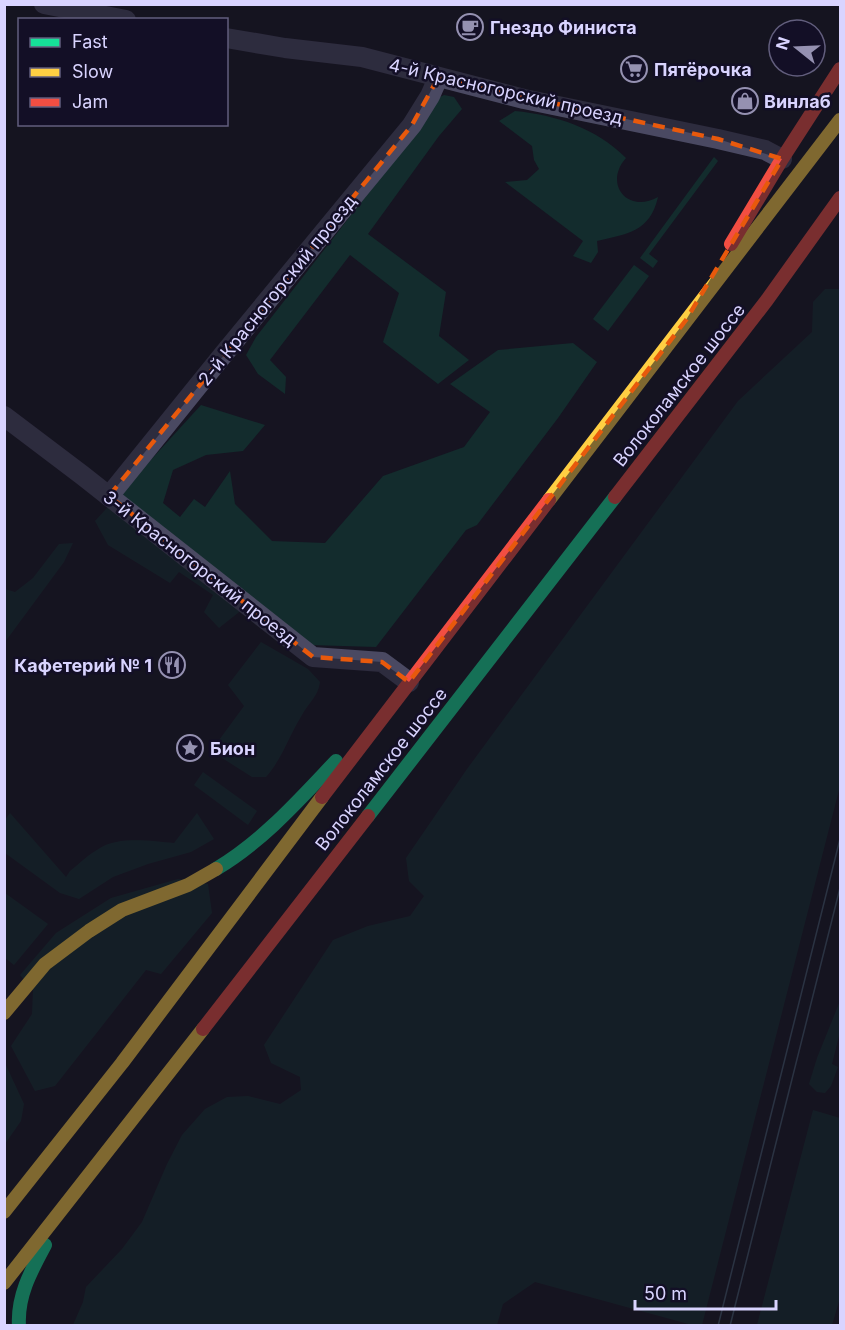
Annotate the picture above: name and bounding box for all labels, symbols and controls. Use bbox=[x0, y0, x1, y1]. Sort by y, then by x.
cafe icon: Гнездо Финиста bbox=[455, 12, 485, 42]
place label: Гнездо Финиста bbox=[490, 17, 637, 38]
legend bbox=[18, 18, 228, 126]
north arrow bbox=[767, 18, 827, 78]
text: Fast bbox=[72, 31, 108, 52]
text: N bbox=[771, 34, 794, 52]
street label: 4-й Красногорский проезд bbox=[387, 54, 625, 128]
supermarket icon: Пятёрочка bbox=[619, 54, 649, 84]
place label: Пятёрочка bbox=[654, 59, 752, 80]
text: Slow bbox=[72, 61, 113, 82]
shop icon: Винлаб bbox=[730, 86, 760, 116]
text: Jam bbox=[72, 91, 108, 112]
place label: Винлаб bbox=[764, 91, 831, 112]
street label: 2-й Красногорский проезд bbox=[194, 191, 360, 389]
street label: Волоколамское шоссе bbox=[609, 299, 749, 471]
street label: 3-й Красногорский проезд bbox=[99, 486, 301, 650]
restaurant icon: Кафетерий № 1 bbox=[157, 650, 187, 680]
place label: Кафетерий № 1 bbox=[14, 655, 152, 676]
street label: Волоколамское шоссе bbox=[311, 683, 451, 855]
place icon: Бион bbox=[175, 733, 205, 763]
place label: Бион bbox=[210, 738, 255, 759]
scale bar bbox=[635, 1273, 776, 1311]
text: 50 m bbox=[644, 1283, 687, 1304]

